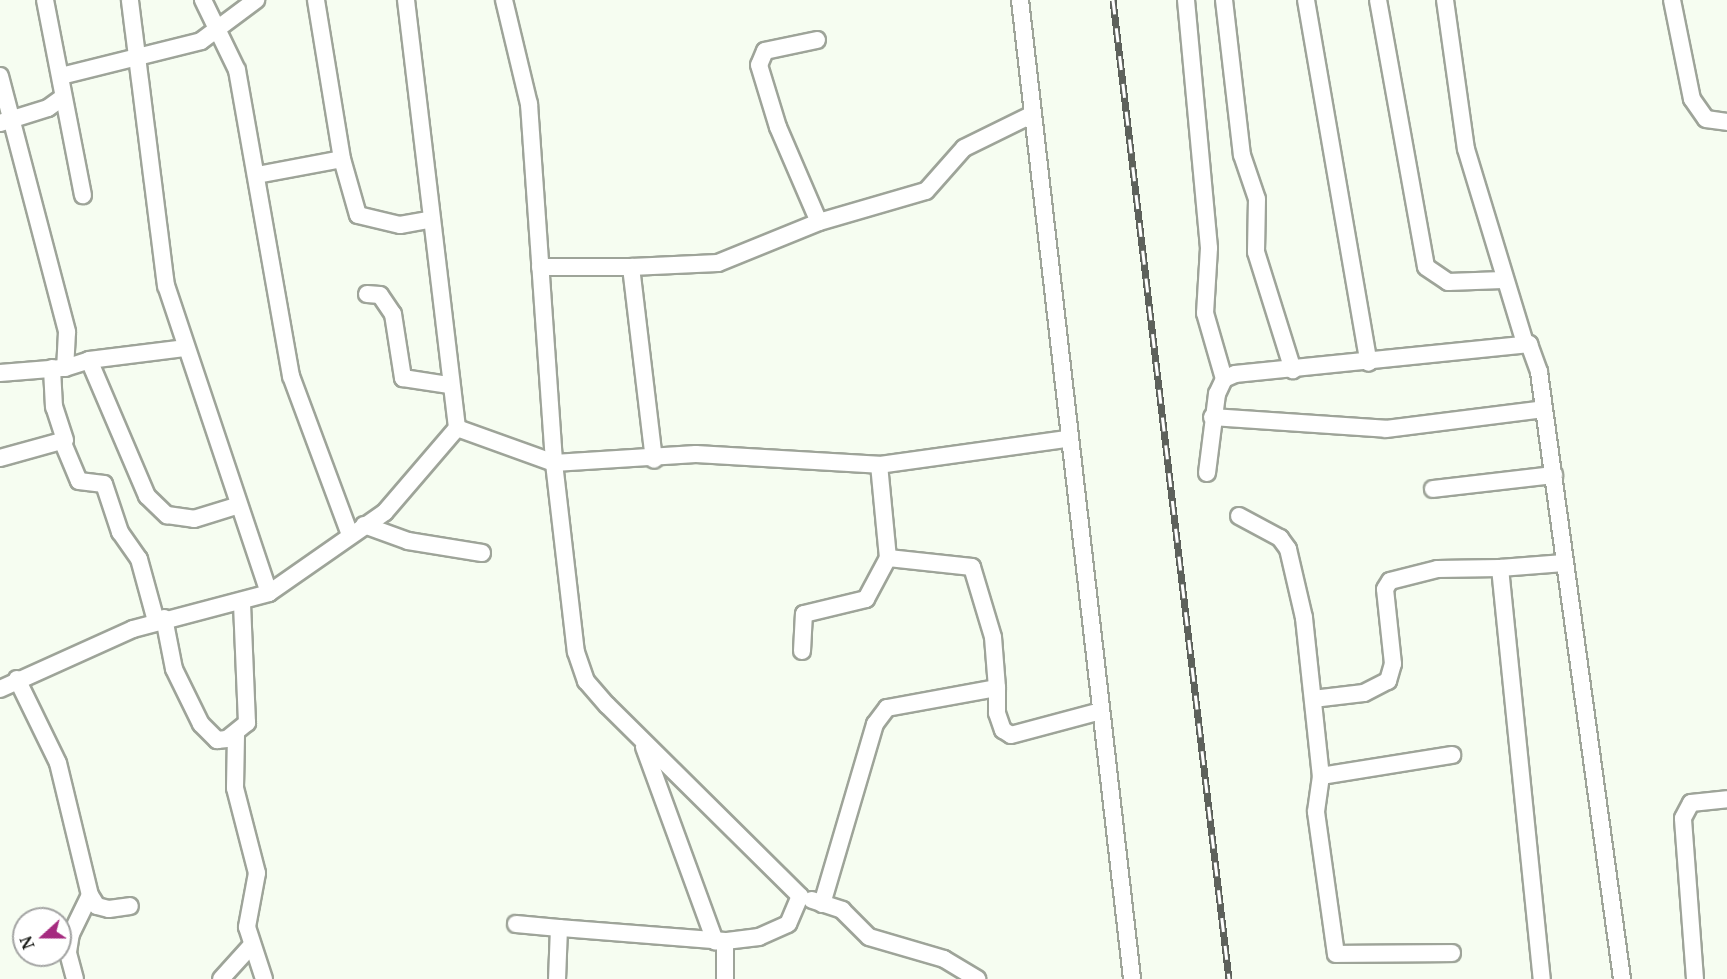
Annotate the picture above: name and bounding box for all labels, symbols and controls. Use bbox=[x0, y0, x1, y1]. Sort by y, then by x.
north arrow bbox=[12, 907, 72, 967]
text: N bbox=[15, 933, 40, 953]

